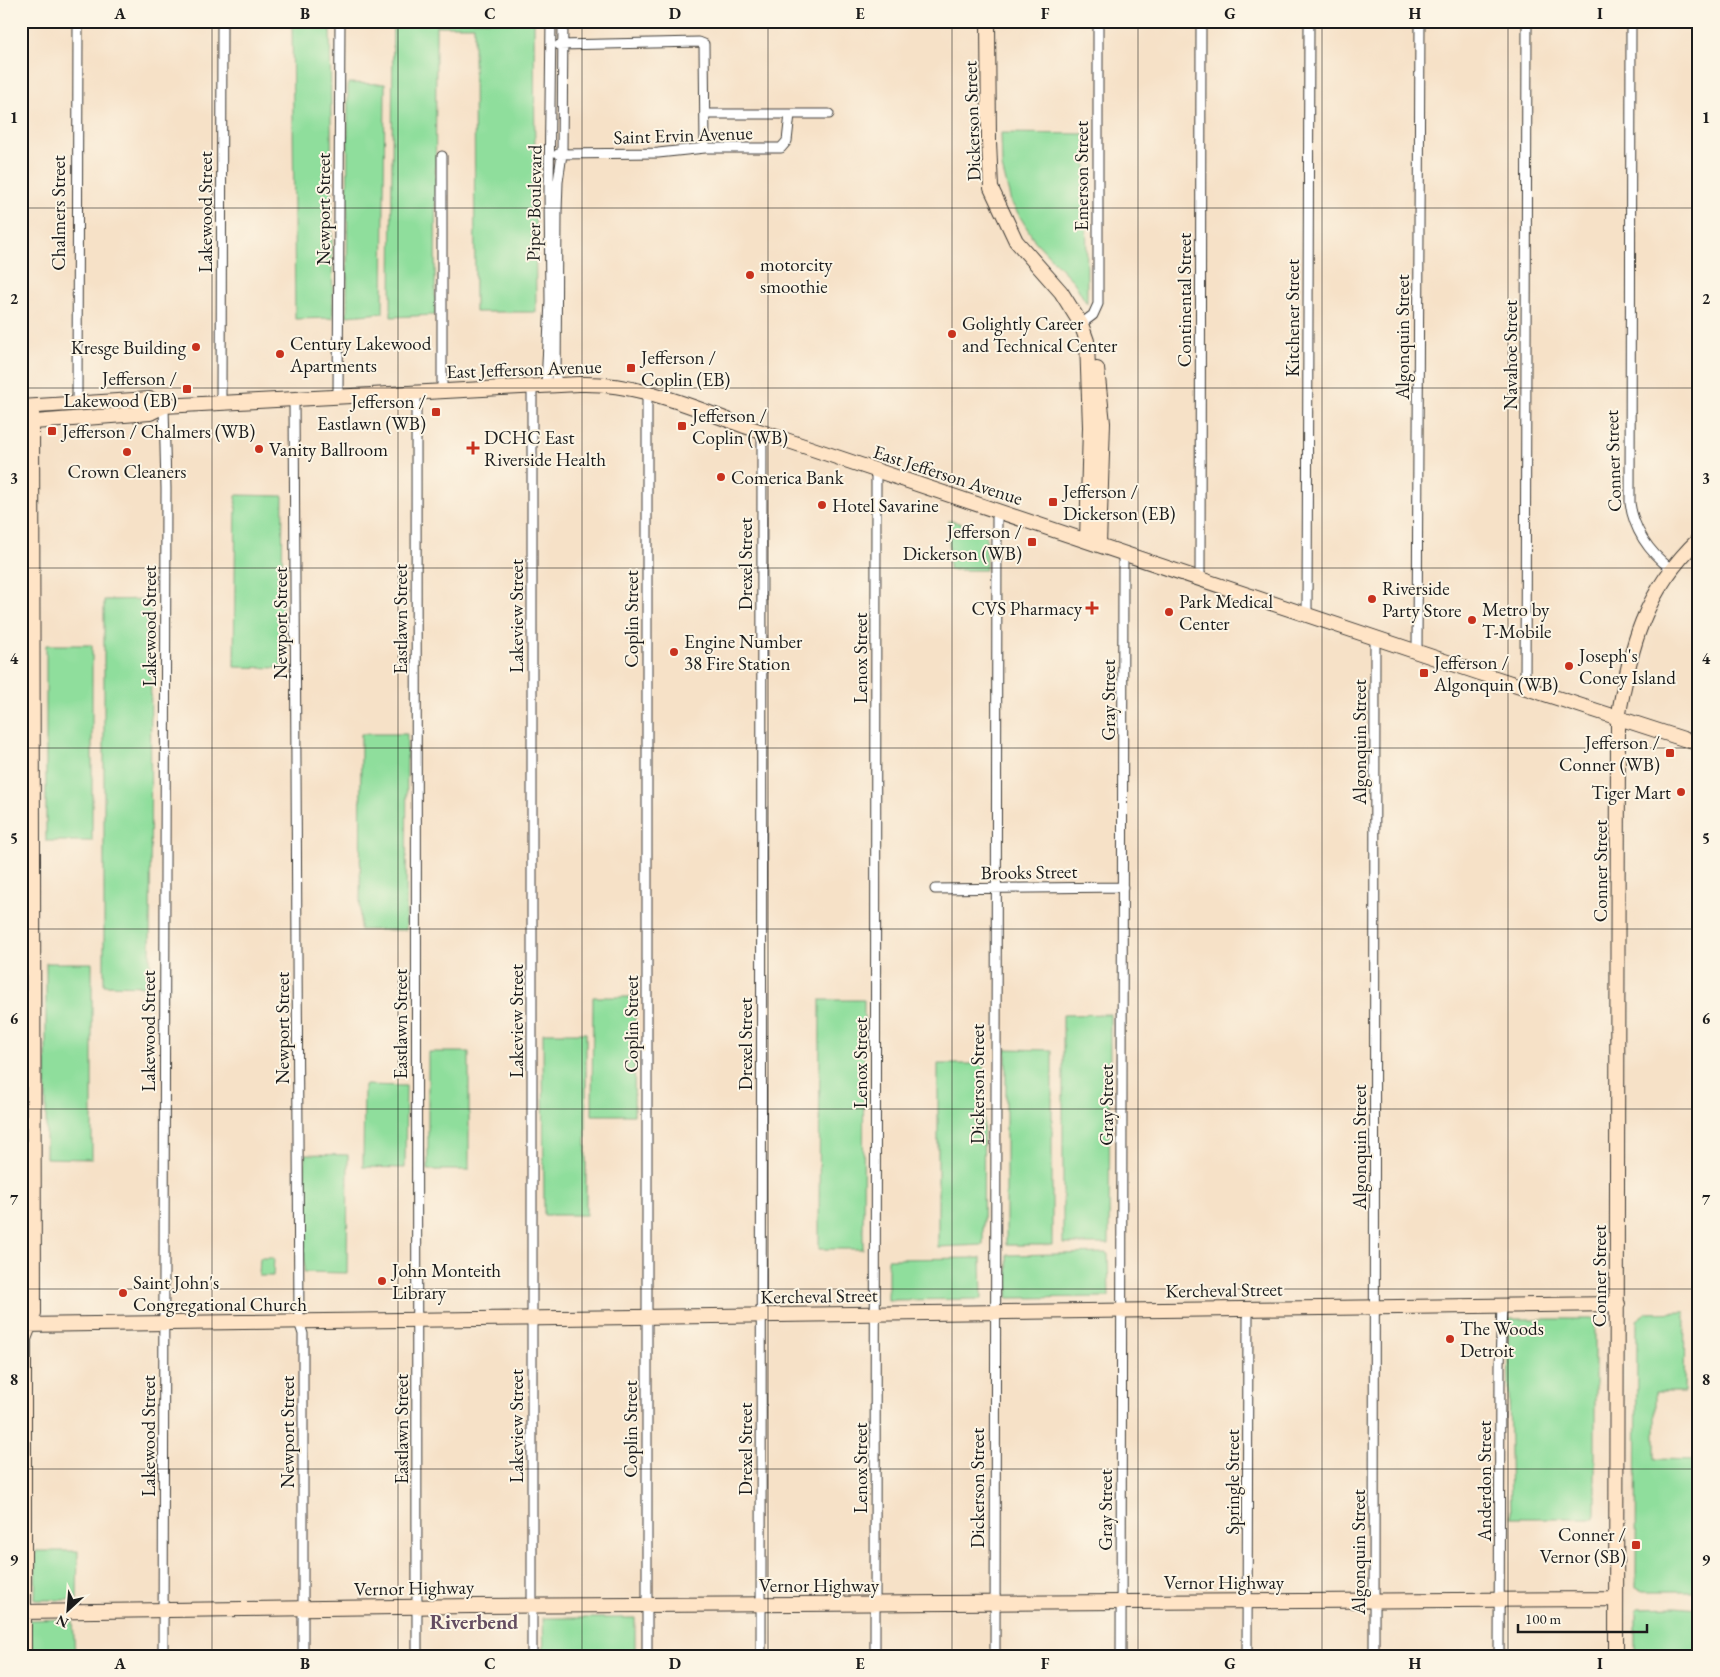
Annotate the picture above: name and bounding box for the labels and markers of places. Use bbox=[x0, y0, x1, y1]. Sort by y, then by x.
place label: motorcity smoothie bbox=[760, 252, 833, 299]
marker: motorcity smoothie bbox=[744, 269, 756, 281]
place label: Golightly Career and Technical Center bbox=[962, 311, 1118, 358]
marker: Golightly Career and Technical Center bbox=[946, 328, 958, 340]
place label: Century Lakewood Apartments bbox=[289, 331, 432, 378]
place label: Kresge Building bbox=[71, 335, 187, 360]
marker: Kresge Building bbox=[190, 341, 202, 353]
place label: Jefferson / Coplin (EB) bbox=[639, 345, 730, 392]
marker: Century Lakewood Apartments bbox=[274, 348, 286, 360]
marker: Jefferson / Coplin (EB) bbox=[625, 362, 637, 374]
place label: Jefferson / Lakewood (EB) bbox=[63, 366, 177, 413]
marker: Jefferson / Lakewood (EB) bbox=[181, 383, 193, 395]
place label: Jefferson / Eastlawn (WB) bbox=[317, 389, 426, 436]
place label: Jefferson / Coplin (WB) bbox=[690, 403, 788, 450]
marker: Jefferson / Eastlawn (WB) bbox=[430, 406, 442, 418]
place label: Jefferson / Chalmers (WB) bbox=[60, 419, 255, 444]
marker: Jefferson / Coplin (WB) bbox=[676, 420, 688, 432]
marker: Jefferson / Chalmers (WB) bbox=[46, 425, 58, 437]
place label: DCHC East Riverside Health bbox=[484, 425, 606, 472]
place label: Vanity Ballroom bbox=[269, 437, 388, 462]
marker: DCHC East Riverside Health bbox=[466, 441, 480, 455]
marker: Vanity Ballroom bbox=[253, 443, 265, 455]
marker: Crown Cleaners bbox=[121, 446, 133, 458]
place label: Crown Cleaners bbox=[68, 459, 186, 484]
place label: Comerica Bank bbox=[731, 465, 845, 490]
marker: Comerica Bank bbox=[715, 471, 727, 483]
place label: Jefferson / Dickerson (EB) bbox=[1061, 479, 1176, 526]
place label: Hotel Savarine bbox=[832, 493, 939, 518]
marker: Jefferson / Dickerson (EB) bbox=[1047, 496, 1059, 508]
marker: Hotel Savarine bbox=[816, 499, 828, 511]
place label: Jefferson / Dickerson (WB) bbox=[903, 519, 1022, 566]
marker: Jefferson / Dickerson (WB) bbox=[1026, 536, 1038, 548]
place label: Riverside Party Store bbox=[1382, 576, 1462, 623]
place label: Park Medical Center bbox=[1179, 589, 1273, 636]
marker: Riverside Party Store bbox=[1366, 593, 1378, 605]
place label: CVS Pharmacy bbox=[971, 596, 1083, 621]
place label: Metro by T-Mobile bbox=[1482, 597, 1551, 644]
marker: CVS Pharmacy bbox=[1086, 602, 1098, 614]
marker: Park Medical Center bbox=[1163, 606, 1175, 618]
marker: Metro by T-Mobile bbox=[1466, 614, 1478, 626]
place label: Engine Number 38 Fire Station bbox=[684, 629, 803, 676]
place label: Joseph's Coney Island bbox=[1577, 643, 1676, 690]
marker: Engine Number 38 Fire Station bbox=[668, 646, 680, 658]
place label: Jefferson / Algonquin (WB) bbox=[1432, 650, 1558, 697]
marker: Joseph's Coney Island bbox=[1563, 660, 1575, 672]
marker: Jefferson / Algonquin (WB) bbox=[1418, 667, 1430, 679]
place label: Jefferson / Conner (WB) bbox=[1559, 730, 1660, 777]
marker: Jefferson / Conner (WB) bbox=[1664, 747, 1676, 759]
place label: Tiger Mart bbox=[1591, 780, 1671, 805]
marker: Tiger Mart bbox=[1675, 786, 1687, 798]
place label: John Monteith Library bbox=[390, 1258, 501, 1305]
place label: Saint John's Congregational Church bbox=[133, 1270, 307, 1317]
marker: John Monteith Library bbox=[376, 1275, 388, 1287]
marker: Saint John's Congregational Church bbox=[117, 1287, 129, 1299]
place label: The Woods Detroit bbox=[1460, 1316, 1544, 1363]
marker: The Woods Detroit bbox=[1444, 1333, 1456, 1345]
place label: Conner / Vernor (SB) bbox=[1540, 1522, 1626, 1569]
marker: Conner / Vernor (SB) bbox=[1630, 1539, 1642, 1551]

